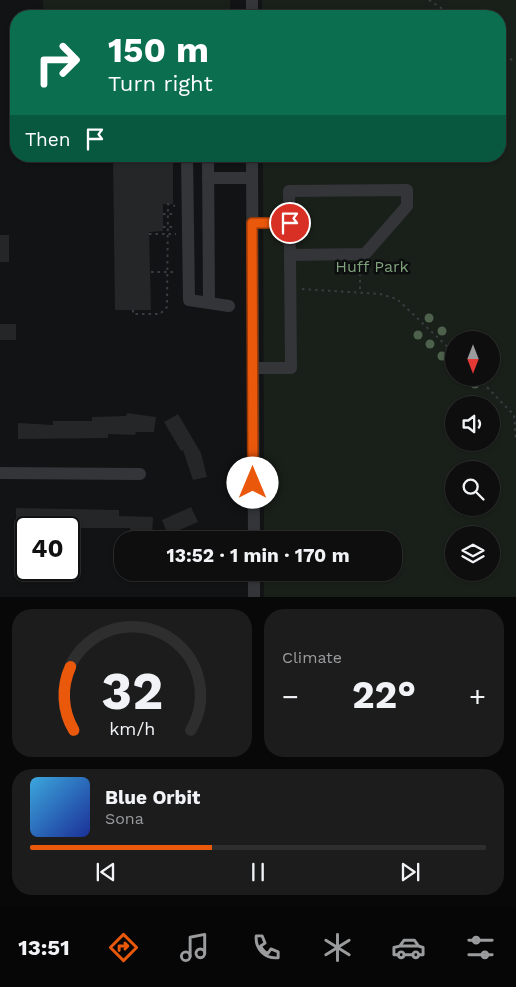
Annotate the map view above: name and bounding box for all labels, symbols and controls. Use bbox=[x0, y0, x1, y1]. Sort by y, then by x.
text: 150 m bbox=[108, 29, 209, 71]
icon: right bbox=[25, 30, 90, 95]
text: Turn right bbox=[108, 71, 213, 96]
icon: arrive bbox=[81, 125, 109, 153]
text: Then bbox=[25, 128, 71, 151]
pin bbox=[269, 202, 311, 244]
icon: arrive bbox=[276, 209, 304, 237]
park label: Huff Park bbox=[335, 257, 409, 276]
north arrow bbox=[445, 331, 500, 386]
map controls bbox=[445, 331, 500, 581]
button: sound bbox=[445, 396, 500, 451]
position arrow bbox=[226, 456, 278, 508]
button: search bbox=[445, 461, 500, 516]
speed limit sign: 40 bbox=[15, 516, 80, 581]
button: layers bbox=[445, 526, 500, 581]
text: 13:52 · 1 min · 170 m bbox=[166, 544, 350, 567]
text: Climate bbox=[282, 648, 342, 667]
text: 32 bbox=[101, 661, 163, 722]
text: 22° bbox=[352, 673, 416, 717]
text: − bbox=[282, 680, 299, 713]
text: + bbox=[469, 680, 486, 713]
text: km/h bbox=[109, 718, 155, 739]
text: Blue Orbit bbox=[105, 786, 200, 809]
text: Sona bbox=[105, 809, 144, 828]
icon: previous bbox=[92, 858, 120, 886]
icon: pause bbox=[244, 858, 272, 886]
icon: next bbox=[396, 858, 424, 886]
icon: directions bbox=[106, 930, 141, 965]
icon: music bbox=[177, 930, 212, 965]
icon: phone bbox=[249, 930, 284, 965]
icon: climate bbox=[320, 930, 355, 965]
icon: car bbox=[391, 930, 426, 965]
icon: filters bbox=[463, 930, 498, 965]
text: 13:51 bbox=[18, 935, 70, 960]

